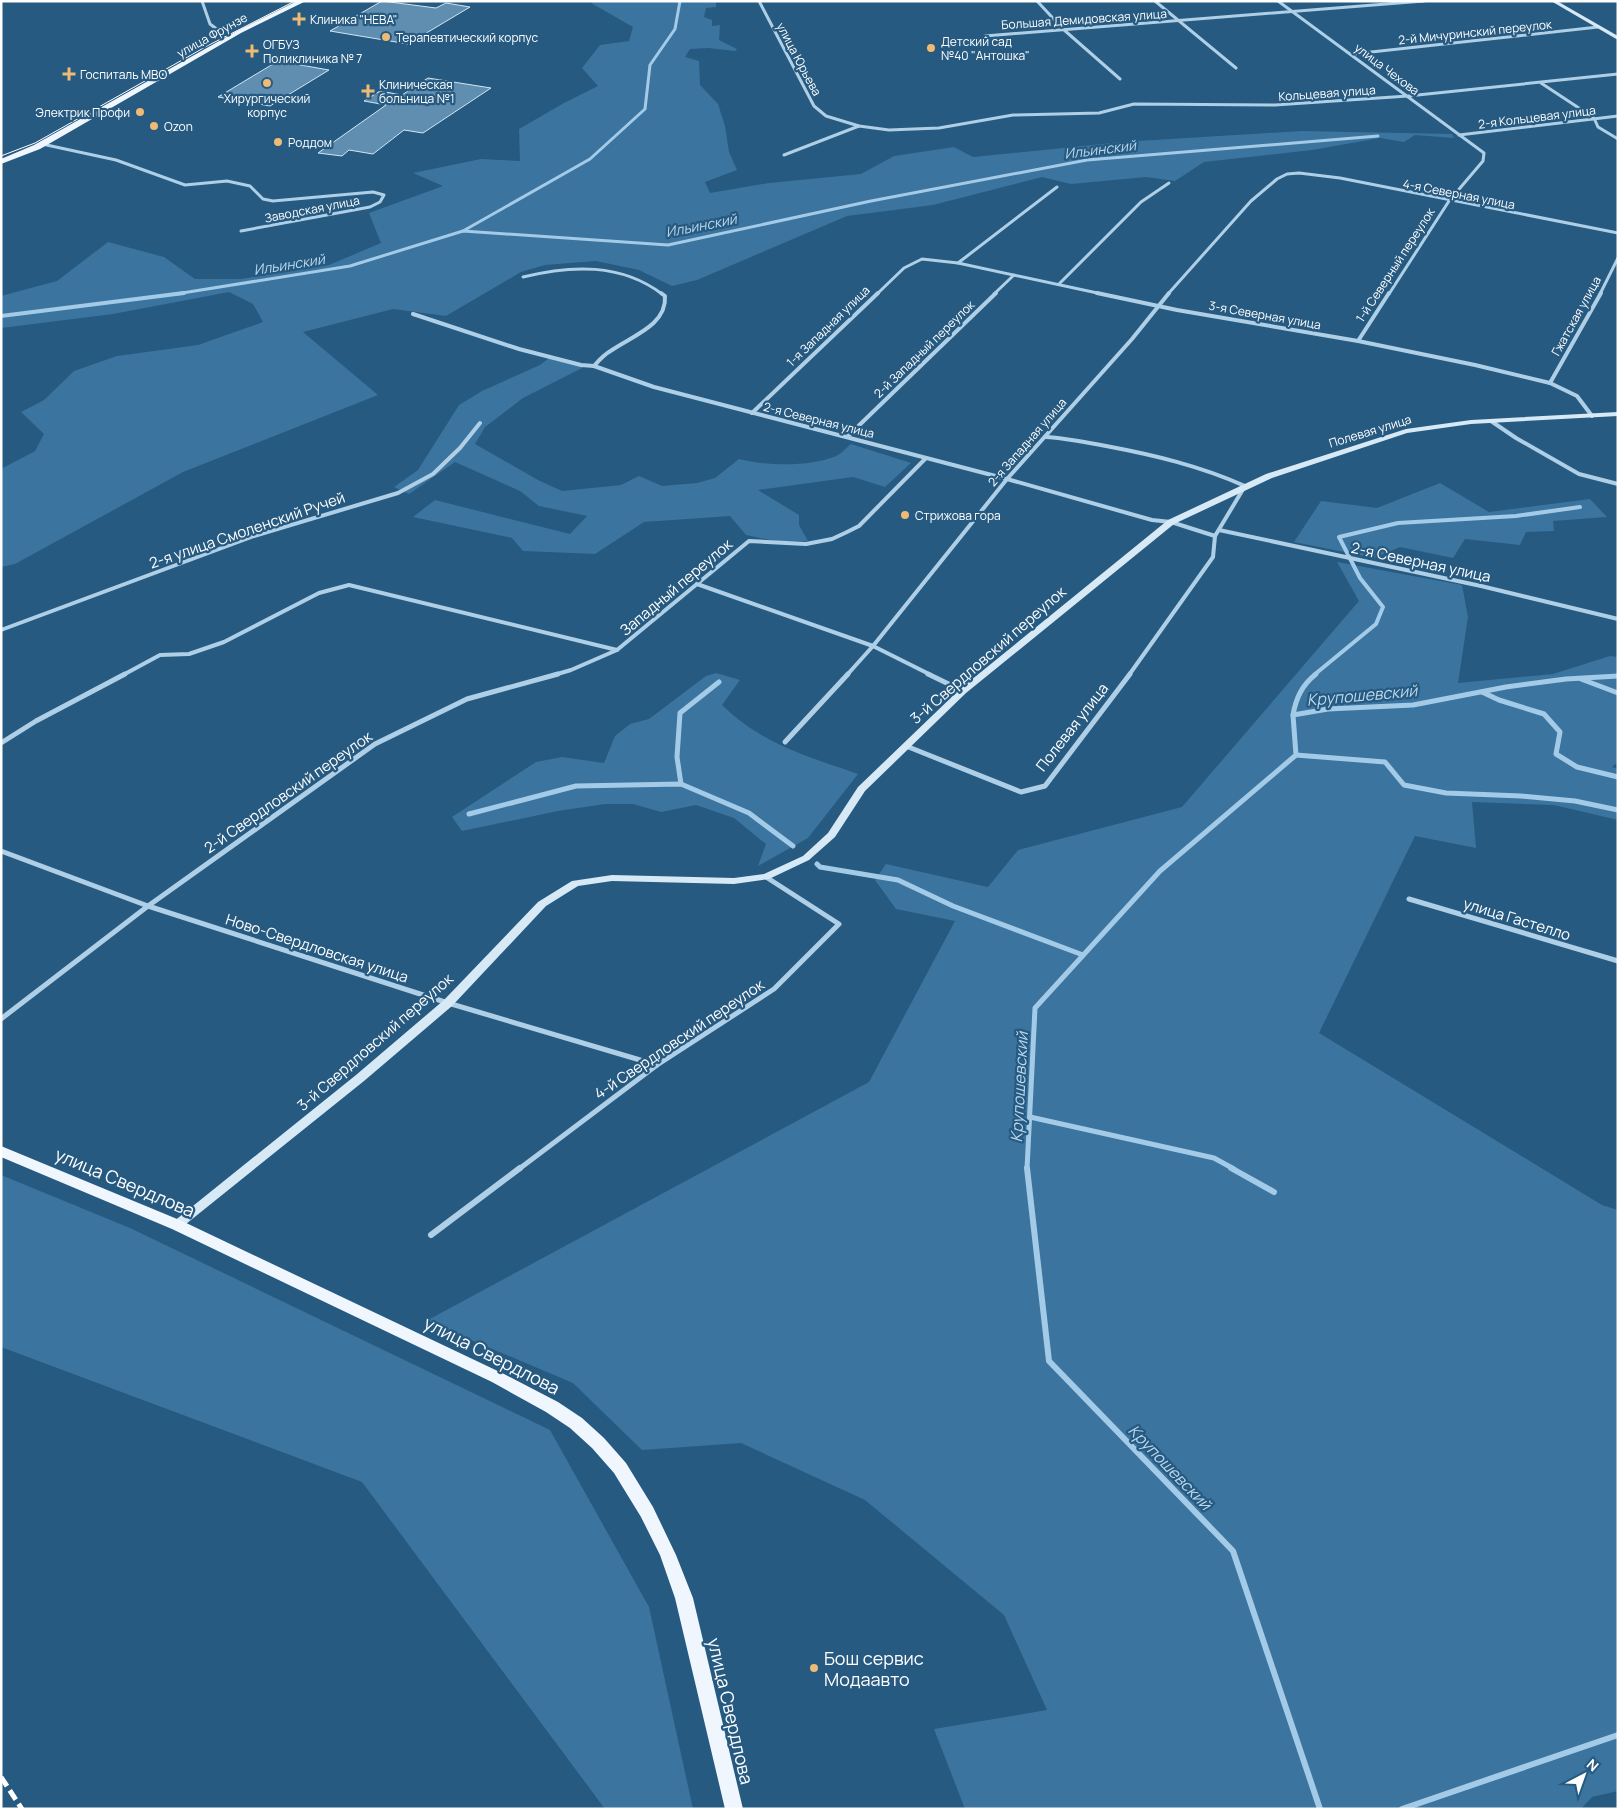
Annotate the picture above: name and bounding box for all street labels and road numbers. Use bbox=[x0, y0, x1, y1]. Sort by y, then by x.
street label: Большая Демидовская улица bbox=[1001, 5, 1167, 33]
street label: улица Фрунзе bbox=[174, 9, 250, 61]
street label: 2-й Мичуринский переулок bbox=[1397, 15, 1554, 49]
street label: улица Юрьева bbox=[772, 19, 826, 99]
street label: улица Чехова bbox=[1351, 39, 1423, 99]
street label: Кольцевая улица bbox=[1278, 81, 1376, 105]
street label: 2-я Кольцевая улица bbox=[1477, 101, 1597, 133]
street label: 4-я Северная улица bbox=[1401, 175, 1517, 213]
street label: Заводская улица bbox=[263, 191, 361, 227]
street label: 1-й Северный переулок bbox=[1352, 204, 1439, 326]
street label: Гжатская улица bbox=[1547, 273, 1605, 359]
street label: 1-я Западная улица bbox=[783, 282, 873, 370]
street label: 2-й Западный переулок bbox=[870, 296, 979, 402]
street label: 3-я Северная улица bbox=[1208, 297, 1322, 333]
street label: 2-я Западная улица bbox=[984, 394, 1070, 490]
street label: 2-я Северная улица bbox=[762, 398, 876, 442]
street label: Полевая улица bbox=[1327, 410, 1413, 452]
street label: 2-я улица Смоленский Ручей bbox=[146, 487, 348, 573]
street label: Западный переулок bbox=[615, 533, 737, 640]
street label: 2-я Северная улица bbox=[1349, 537, 1493, 587]
street label: 3-й Свердловский переулок bbox=[906, 581, 1071, 729]
street label: Полевая улица bbox=[1031, 679, 1113, 775]
street label: 2-й Свердловский переулок bbox=[200, 726, 377, 858]
street label: улица Гастелло bbox=[1461, 893, 1573, 945]
street label: Ново-Свердловская улица bbox=[223, 909, 411, 987]
street label: 3-й Свердловский переулок bbox=[293, 968, 458, 1116]
street label: 4-й Свердловский переулок bbox=[590, 974, 769, 1104]
street label: улица Свердлова bbox=[51, 1142, 199, 1222]
street label: улица Свердлова bbox=[420, 1310, 564, 1400]
street label: улица Свердлова bbox=[702, 1635, 760, 1787]

